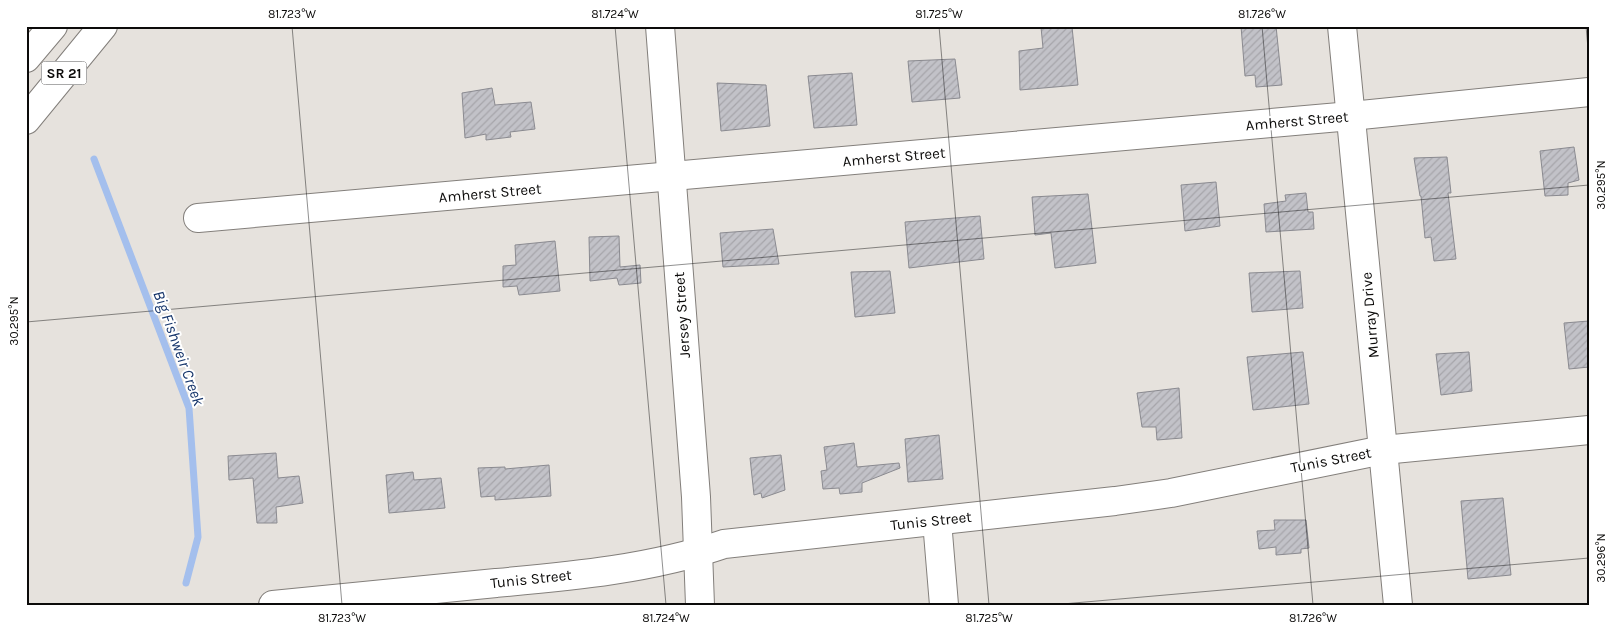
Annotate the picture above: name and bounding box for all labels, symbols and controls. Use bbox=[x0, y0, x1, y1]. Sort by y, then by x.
text: 81.723°W bbox=[268, 7, 316, 21]
text: 81.724°W bbox=[591, 7, 639, 21]
text: 81.725°W bbox=[915, 7, 963, 21]
text: 81.726°W bbox=[1238, 7, 1286, 21]
road number: SR 21 bbox=[42, 62, 86, 84]
street label: Amherst Street bbox=[1245, 108, 1349, 134]
street label: Amherst Street bbox=[842, 144, 946, 170]
text: 30.295°N bbox=[1594, 160, 1608, 210]
street label: Amherst Street bbox=[438, 180, 542, 206]
street label: Jersey Street bbox=[670, 271, 694, 359]
street label: Murray Drive bbox=[1357, 271, 1383, 359]
water label: Big Fishweir Creek bbox=[149, 288, 209, 409]
text: 30.295°N bbox=[7, 296, 21, 346]
street label: Tunis Street bbox=[1289, 443, 1373, 477]
street label: Tunis Street bbox=[889, 508, 973, 534]
text: 30.296°N bbox=[1594, 533, 1608, 583]
street label: Tunis Street bbox=[489, 566, 573, 592]
text: 81.723°W bbox=[318, 611, 366, 625]
text: 81.724°W bbox=[642, 611, 690, 625]
text: 81.725°W bbox=[965, 611, 1013, 625]
text: 81.726°W bbox=[1289, 611, 1337, 625]

